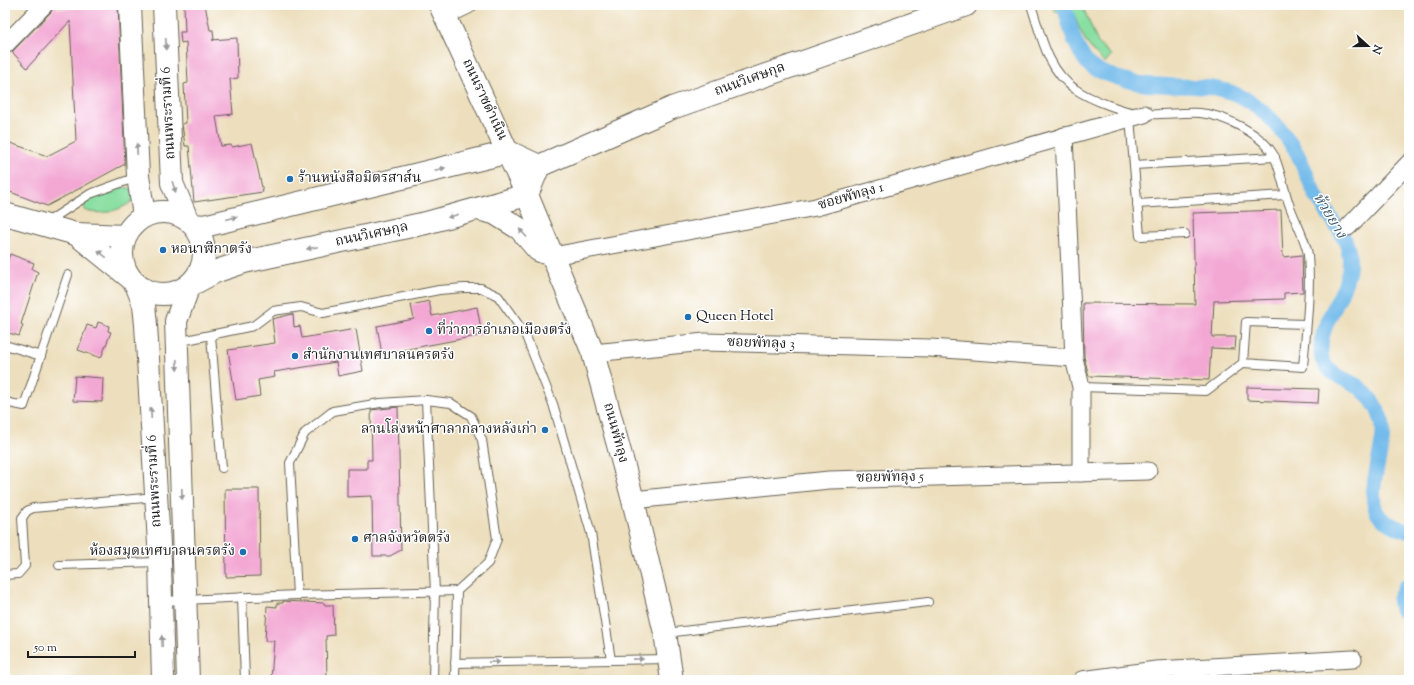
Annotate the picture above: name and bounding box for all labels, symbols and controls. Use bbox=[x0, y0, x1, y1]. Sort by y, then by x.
north arrow bbox=[1348, 26, 1388, 66]
one-way arrow bbox=[162, 38, 169, 50]
text: N bbox=[1367, 41, 1386, 56]
street label: ถนนราชดำเนิน bbox=[456, 56, 512, 144]
street label: ถนนวิเศษกุล bbox=[712, 58, 788, 102]
street label: ถนนพระรามที่ 6 bbox=[155, 66, 181, 160]
one-way arrow bbox=[133, 143, 140, 155]
one-way arrow bbox=[434, 166, 446, 172]
place label: ร้านหนังสือมิตรสาส์น bbox=[298, 168, 421, 189]
marker: ร้านหนังสือมิตรสาส์น bbox=[285, 174, 295, 184]
street label: ซอยพัทลุง 1 bbox=[816, 178, 886, 216]
one-way arrow bbox=[171, 182, 177, 194]
water label: ห้วยยาง bbox=[1307, 189, 1351, 243]
one-way arrow bbox=[446, 213, 458, 219]
one-way arrow bbox=[226, 215, 238, 221]
street label: ถนนวิเศษกุล bbox=[334, 218, 410, 252]
one-way arrow bbox=[518, 228, 528, 238]
place label: หอนาฬิกาตรัง bbox=[171, 240, 252, 260]
marker: หอนาฬิกาตรัง bbox=[158, 245, 168, 255]
one-way arrow bbox=[306, 245, 318, 251]
one-way arrow bbox=[97, 250, 108, 258]
place label: Queen Hotel bbox=[696, 307, 774, 327]
marker: Queen Hotel bbox=[683, 312, 693, 322]
place label: ที่ว่าการอำเภอเมืองตรัง bbox=[437, 319, 572, 341]
marker: ที่ว่าการอำเภอเมืองตรัง bbox=[424, 326, 434, 336]
street label: ซอยพัทลุง 3 bbox=[727, 333, 796, 355]
place label: สำนักงานเทศบาลนครตรัง bbox=[303, 346, 454, 366]
marker: สำนักงานเทศบาลนครตรัง bbox=[290, 351, 300, 361]
one-way arrow bbox=[174, 359, 181, 371]
street label: ถนนพัทลุง bbox=[597, 401, 633, 465]
one-way arrow bbox=[148, 407, 155, 419]
place label: ลานโล่งหน้าศาลากลางหลังเก่า bbox=[361, 418, 537, 440]
marker: ลานโล่งหน้าศาลากลางหลังเก่า bbox=[540, 425, 550, 435]
street label: ถนนพระรามที่ 6 bbox=[141, 434, 167, 528]
street label: ซอยพัทลุง 5 bbox=[856, 467, 924, 489]
one-way arrow bbox=[178, 488, 185, 500]
place label: ศาลจังหวัดตรัง bbox=[363, 529, 450, 549]
marker: ศาลจังหวัดตรัง bbox=[350, 534, 360, 544]
place label: ห้องสมุดเทศบาลนครตรัง bbox=[89, 542, 235, 562]
marker: ห้องสมุดเทศบาลนครตรัง bbox=[238, 547, 248, 557]
scale bar bbox=[28, 633, 135, 659]
one-way arrow bbox=[159, 634, 165, 647]
text: 50 m bbox=[33, 639, 57, 657]
one-way arrow bbox=[632, 656, 644, 663]
one-way arrow bbox=[488, 659, 501, 665]

